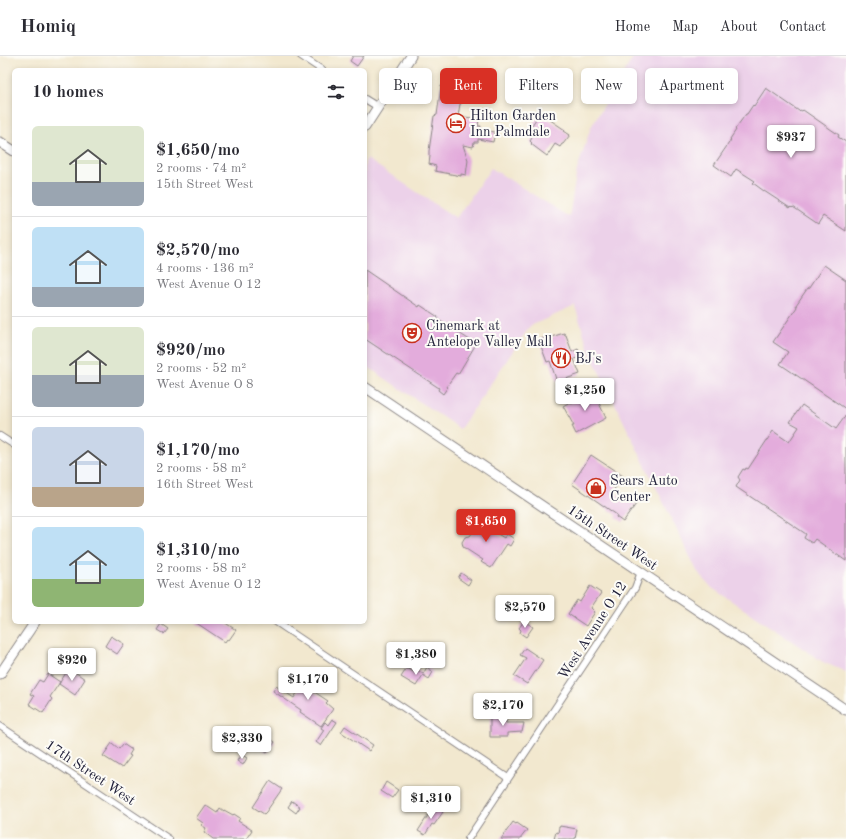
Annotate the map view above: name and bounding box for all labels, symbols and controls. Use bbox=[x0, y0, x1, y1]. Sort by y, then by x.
text: Homiq bbox=[20, 18, 76, 37]
text: Home bbox=[615, 20, 650, 34]
text: Map bbox=[672, 20, 698, 34]
text: About bbox=[720, 20, 757, 34]
text: Contact bbox=[779, 20, 826, 34]
chip: Buy bbox=[379, 68, 432, 104]
chip: Rent bbox=[440, 68, 497, 104]
chip: Filters bbox=[505, 68, 573, 104]
chip: New bbox=[581, 68, 637, 104]
chip: Apartment bbox=[645, 68, 738, 104]
icon: filters bbox=[325, 81, 347, 103]
text: 10 homes bbox=[32, 84, 104, 101]
place label: Hilton Garden Inn Palmdale bbox=[470, 109, 556, 139]
hotel icon: Hilton Garden Inn Palmdale bbox=[445, 112, 467, 134]
pin: $937 bbox=[767, 125, 815, 159]
text: $937 bbox=[776, 131, 806, 144]
icon: home bbox=[64, 142, 112, 190]
text: $1,650/mo bbox=[156, 142, 240, 159]
text: 2 rooms · 74 m² bbox=[156, 162, 246, 175]
text: 15th Street West bbox=[156, 178, 253, 191]
text: $2,570/mo bbox=[156, 242, 240, 259]
icon: home bbox=[64, 243, 112, 291]
text: 4 rooms · 136 m² bbox=[156, 262, 254, 275]
text: West Avenue O 12 bbox=[156, 278, 261, 291]
place label: Cinemark at Antelope Valley Mall bbox=[426, 319, 552, 349]
theatre icon: Cinemark at Antelope Valley Mall bbox=[401, 322, 423, 344]
text: $920/mo bbox=[156, 342, 225, 359]
icon: home bbox=[64, 343, 112, 391]
restaurant icon: BJ's bbox=[550, 347, 572, 369]
place label: BJ's bbox=[575, 352, 602, 366]
text: 2 rooms · 52 m² bbox=[156, 362, 246, 375]
text: West Avenue O 8 bbox=[156, 378, 254, 391]
pin: $1,250 bbox=[552, 378, 618, 412]
text: $1,250 bbox=[564, 384, 606, 397]
text: $1,170/mo bbox=[156, 442, 240, 459]
icon: home bbox=[64, 443, 112, 491]
text: 2 rooms · 58 m² bbox=[156, 462, 246, 475]
place label: Sears Auto Center bbox=[610, 474, 678, 504]
shop icon: Sears Auto Center bbox=[585, 477, 607, 499]
text: 16th Street West bbox=[156, 478, 253, 491]
street label: 15th Street West bbox=[565, 503, 660, 573]
pin: $1,650 bbox=[453, 509, 519, 543]
text: $1,650 bbox=[465, 515, 507, 528]
text: $1,310/mo bbox=[156, 542, 240, 559]
icon: home bbox=[64, 543, 112, 591]
text: 2 rooms · 58 m² bbox=[156, 562, 246, 575]
text: West Avenue O 12 bbox=[156, 578, 261, 591]
street label: West Avenue O 12 bbox=[556, 579, 630, 682]
pin: $2,570 bbox=[492, 595, 558, 629]
text: $2,570 bbox=[504, 601, 546, 614]
pin: $1,380 bbox=[383, 642, 449, 676]
pin: $920 bbox=[48, 648, 96, 682]
text: $1,380 bbox=[395, 648, 437, 661]
text: $920 bbox=[57, 654, 87, 667]
pin: $1,170 bbox=[275, 667, 341, 701]
text: $1,170 bbox=[287, 673, 329, 686]
pin: $2,170 bbox=[470, 693, 536, 727]
text: $2,170 bbox=[482, 699, 524, 712]
pin: $2,330 bbox=[209, 726, 275, 760]
text: $2,330 bbox=[221, 732, 263, 745]
street label: 17th Street West bbox=[43, 738, 138, 808]
pin: $1,310 bbox=[398, 786, 464, 820]
text: $1,310 bbox=[410, 792, 452, 805]

